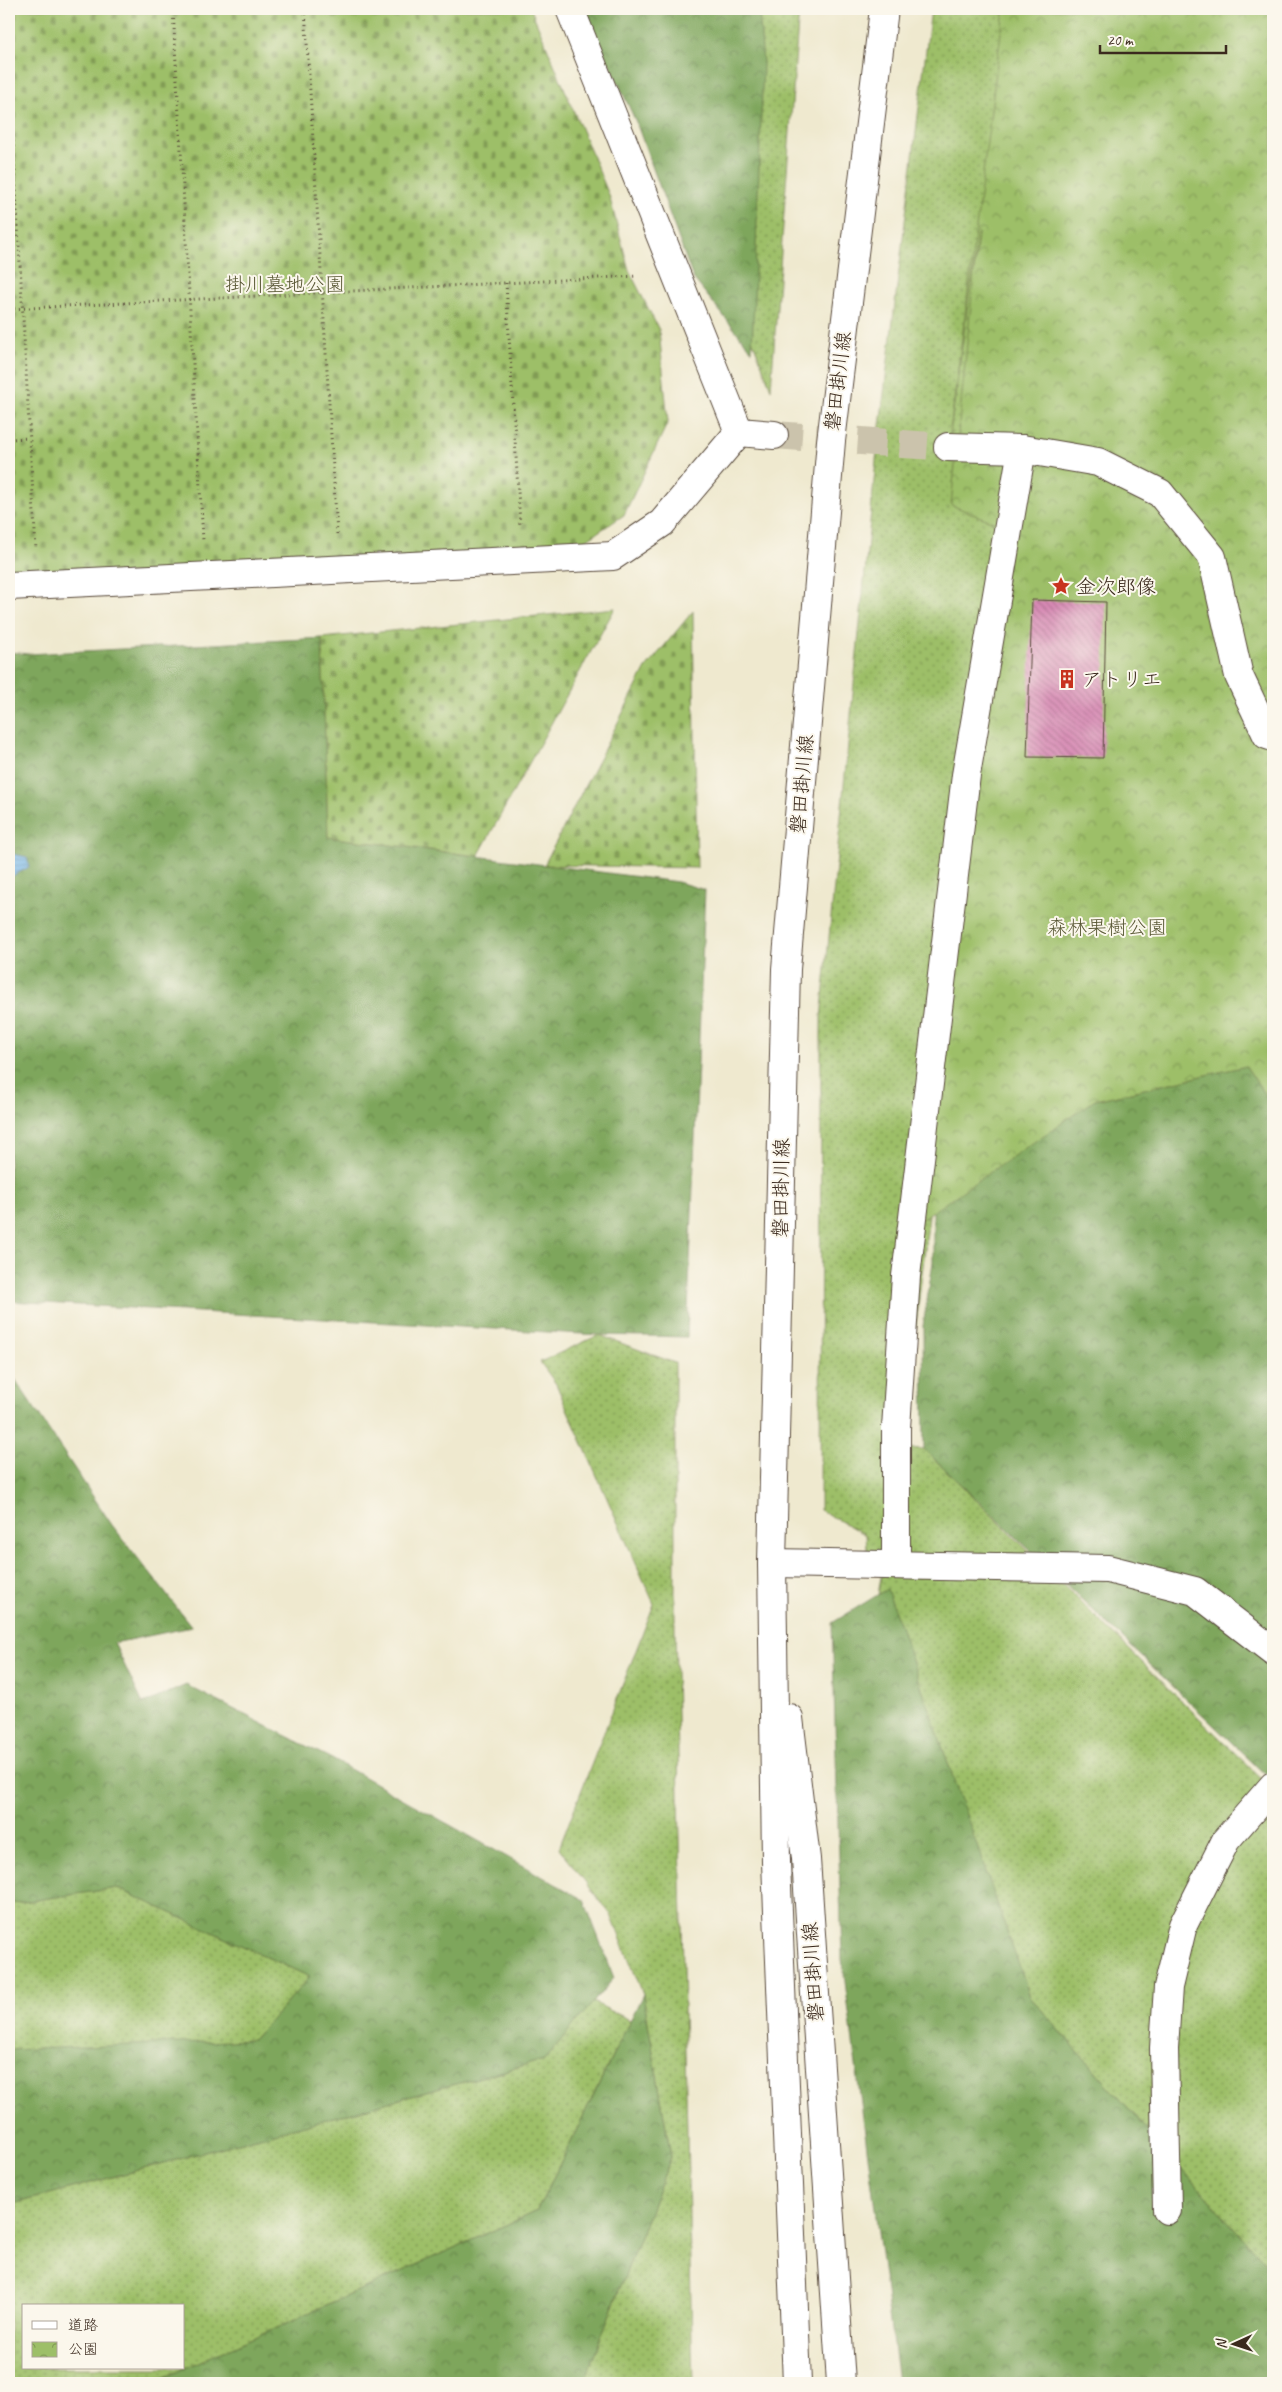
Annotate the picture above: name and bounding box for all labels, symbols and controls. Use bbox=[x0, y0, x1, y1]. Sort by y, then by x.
scale bar bbox=[1100, 22, 1226, 54]
text: 20 m bbox=[1107, 31, 1134, 50]
park label: 掛川墓地公園 bbox=[225, 272, 345, 297]
street label: 磐田掛川線 bbox=[819, 330, 857, 432]
place label: 金次郎像 bbox=[1076, 574, 1156, 599]
place icon: 金次郎像 bbox=[1050, 575, 1072, 597]
place label: アトリエ bbox=[1082, 667, 1162, 692]
building icon: アトリエ bbox=[1056, 668, 1078, 690]
street label: 磐田掛川線 bbox=[785, 733, 819, 835]
park label: 森林果樹公園 bbox=[1047, 915, 1167, 940]
street label: 磐田掛川線 bbox=[768, 1138, 794, 1238]
street label: 磐田掛川線 bbox=[797, 1921, 829, 2023]
legend bbox=[22, 2304, 185, 2370]
text: 道路 bbox=[68, 2316, 98, 2335]
north arrow bbox=[1210, 2320, 1260, 2370]
text: N bbox=[1213, 2338, 1230, 2349]
text: 公園 bbox=[68, 2340, 98, 2359]

